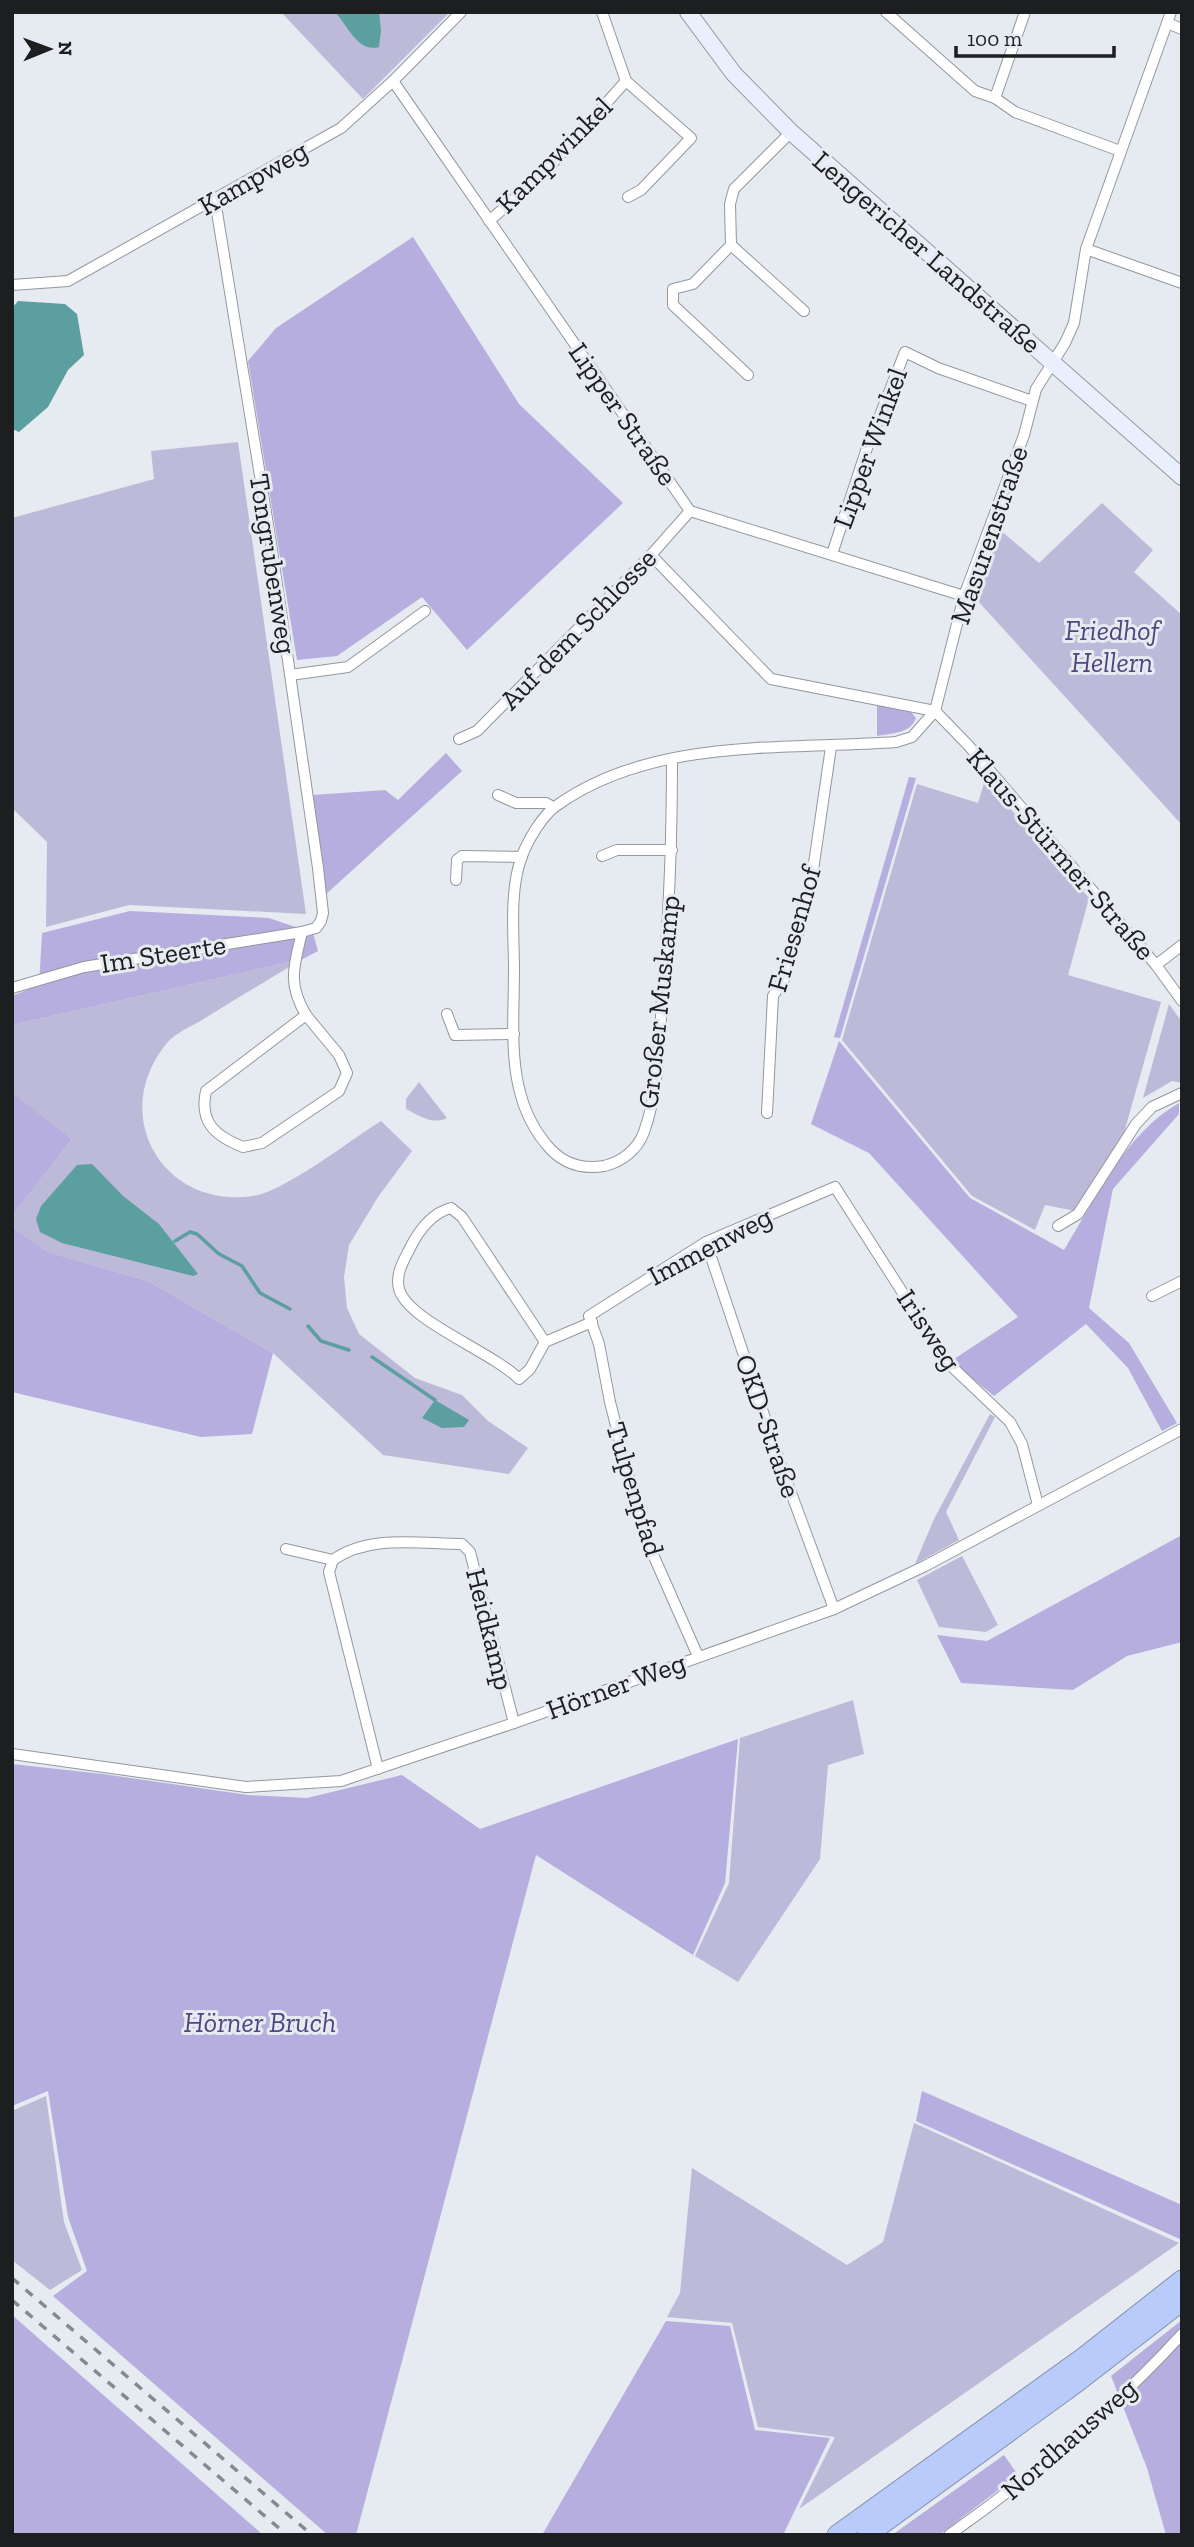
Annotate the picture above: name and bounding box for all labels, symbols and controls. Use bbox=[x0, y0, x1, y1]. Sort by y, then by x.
north arrow bbox=[14, 14, 84, 84]
scale bar bbox=[956, 14, 1114, 58]
text: 100 m bbox=[967, 26, 1022, 51]
text: N bbox=[54, 41, 77, 56]
street label: Kampwinkel bbox=[489, 90, 619, 220]
street label: Kampweg bbox=[193, 134, 313, 222]
street label: Lengericher Landstraße bbox=[806, 144, 1048, 360]
street label: Lipper Straße bbox=[562, 336, 684, 492]
street label: Lipper Winkel bbox=[826, 363, 914, 533]
street label: Masurenstraße bbox=[943, 442, 1035, 628]
street label: Tongrubenweg bbox=[242, 472, 304, 656]
street label: Auf dem Schlosse bbox=[493, 542, 663, 716]
park label: Friedhof Hellern bbox=[1065, 614, 1163, 679]
street label: Klaus-Stürmer-Straße bbox=[960, 741, 1162, 967]
street label: Friesenhof bbox=[760, 861, 828, 995]
street label: Großer Muskamp bbox=[631, 894, 687, 1110]
street label: Im Steerte bbox=[98, 928, 228, 980]
street label: Immenweg bbox=[642, 1200, 778, 1292]
street label: Irisweg bbox=[890, 1283, 968, 1377]
street label: OKD-Straße bbox=[728, 1350, 808, 1502]
street label: Tulpenpfad bbox=[599, 1418, 671, 1560]
street label: Heidkamp bbox=[459, 1565, 521, 1693]
street label: Hörner Weg bbox=[542, 1646, 690, 1726]
park label: Hörner Bruch bbox=[184, 2006, 336, 2039]
street label: Nordhausweg bbox=[995, 2371, 1143, 2507]

